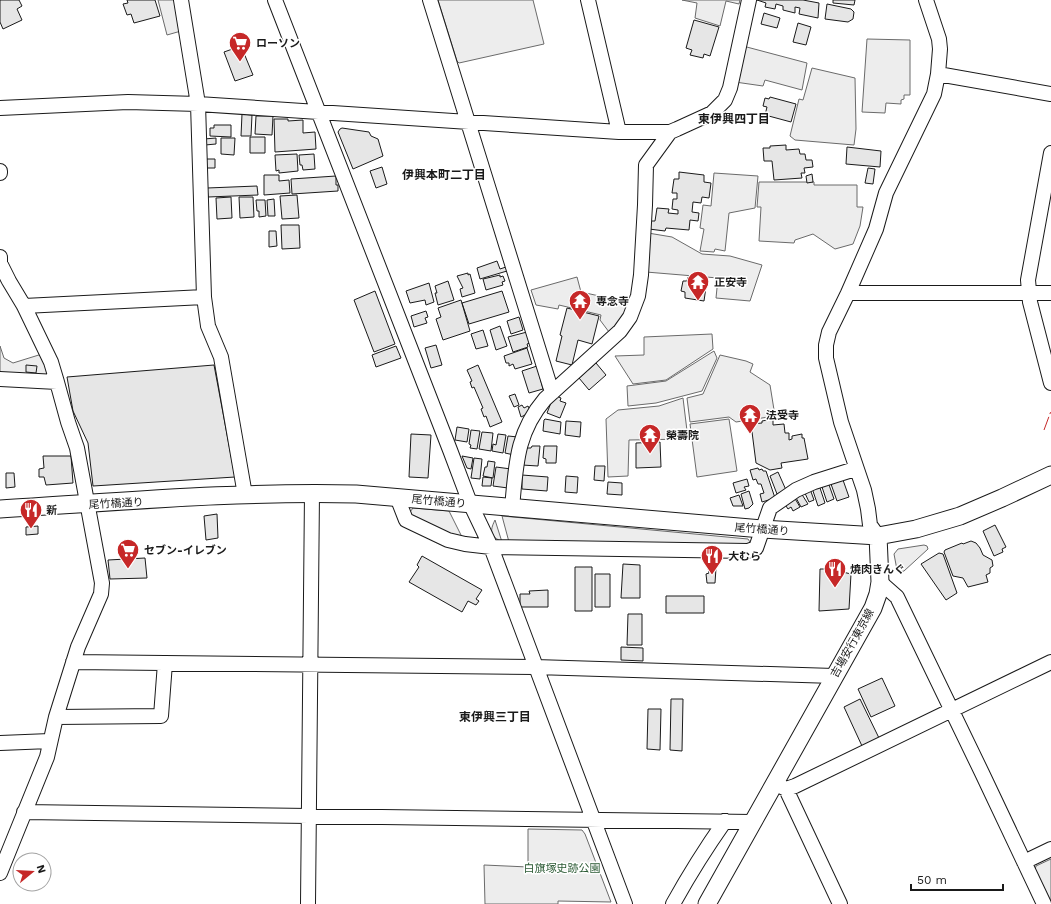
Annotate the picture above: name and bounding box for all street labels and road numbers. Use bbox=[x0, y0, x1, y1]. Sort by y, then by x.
street label: 尾竹橋通り bbox=[411, 493, 467, 510]
street label: 尾竹橋通り bbox=[88, 496, 144, 511]
street label: 尾竹橋通り bbox=[734, 521, 790, 538]
street label: 吉場安行東京線 bbox=[828, 606, 877, 680]

